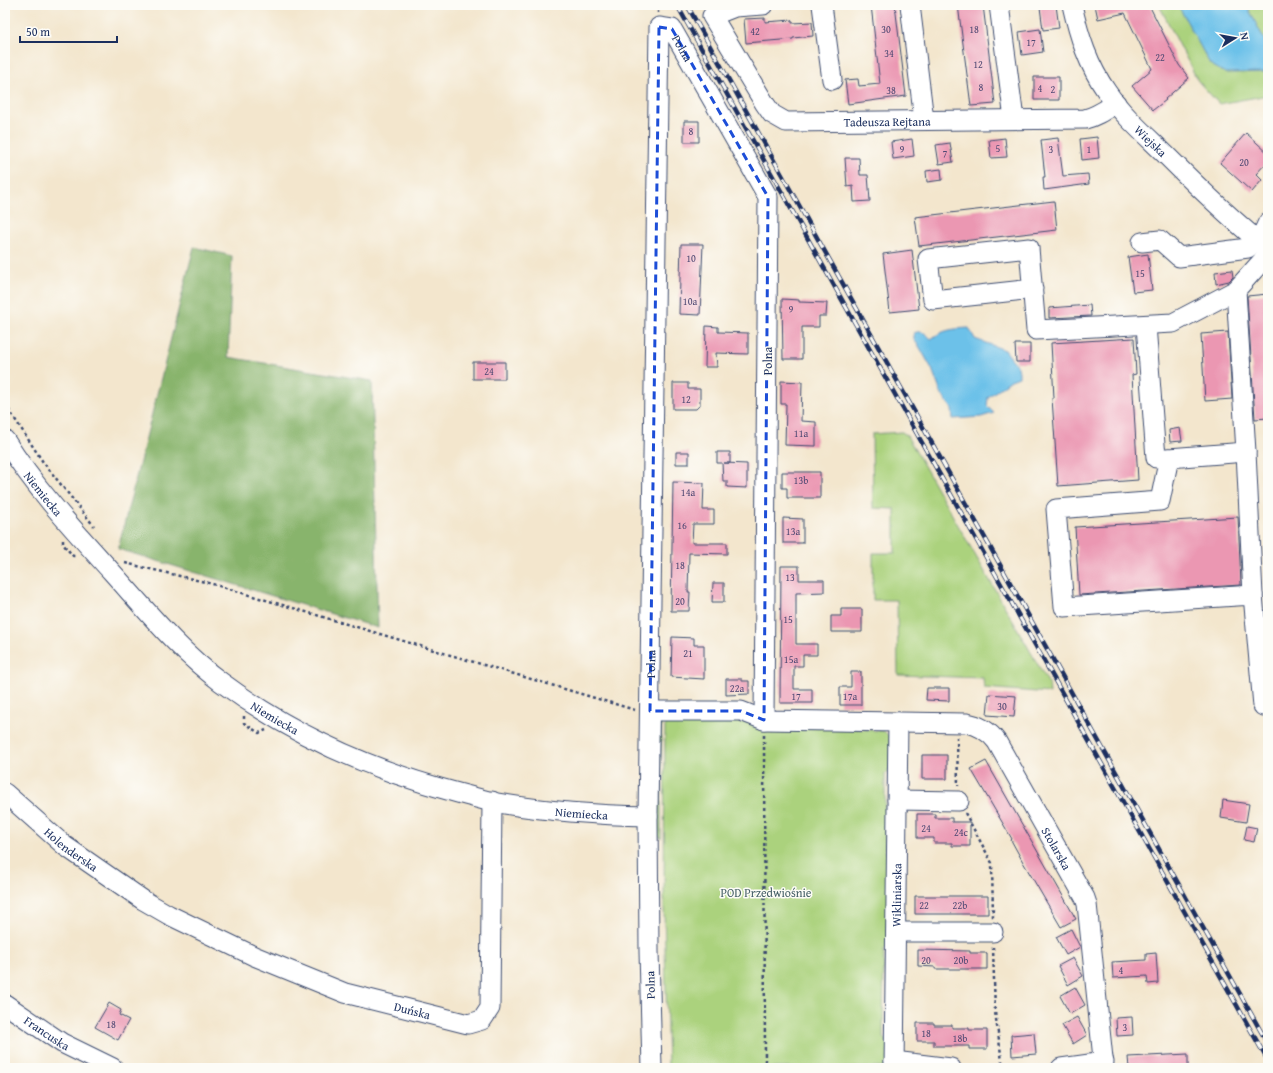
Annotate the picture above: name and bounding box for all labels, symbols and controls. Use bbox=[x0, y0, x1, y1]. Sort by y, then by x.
scale bar bbox=[20, 18, 117, 44]
north arrow bbox=[1215, 18, 1255, 58]
house number: 30 bbox=[881, 22, 891, 37]
house number: 18 bbox=[969, 22, 979, 37]
text: 50 m bbox=[26, 23, 50, 40]
house number: 42 bbox=[750, 24, 760, 39]
street label: Polna bbox=[668, 31, 697, 65]
text: N bbox=[1236, 31, 1253, 42]
house number: 17 bbox=[1026, 35, 1036, 50]
house number: 34 bbox=[884, 46, 894, 61]
house number: 22 bbox=[1155, 50, 1165, 65]
house number: 12 bbox=[973, 57, 983, 72]
house number: 8 bbox=[979, 80, 984, 95]
house number: 4 bbox=[1038, 81, 1043, 96]
house number: 2 bbox=[1051, 82, 1056, 97]
house number: 38 bbox=[886, 83, 896, 98]
street label: Tadeusza Rejtana bbox=[844, 112, 931, 130]
street label: Wiejska bbox=[1131, 121, 1171, 160]
house number: 8 bbox=[689, 124, 694, 139]
house number: 5 bbox=[996, 141, 1001, 156]
house number: 9 bbox=[900, 142, 905, 157]
house number: 3 bbox=[1049, 142, 1054, 157]
house number: 1 bbox=[1087, 142, 1092, 157]
house number: 7 bbox=[943, 146, 948, 161]
house number: 20 bbox=[1239, 155, 1249, 170]
house number: 10 bbox=[686, 251, 696, 266]
house number: 15 bbox=[1135, 266, 1145, 281]
house number: 10a bbox=[683, 294, 697, 309]
house number: 9 bbox=[789, 302, 794, 317]
street label: Polna bbox=[759, 346, 776, 375]
house number: 24 bbox=[484, 364, 494, 379]
house number: 12 bbox=[681, 392, 691, 407]
house number: 11a bbox=[794, 426, 808, 441]
street label: Niemiecka bbox=[21, 468, 67, 520]
house number: 13b bbox=[794, 473, 808, 488]
house number: 14a bbox=[681, 485, 695, 500]
house number: 16 bbox=[677, 518, 687, 533]
house number: 13a bbox=[786, 524, 800, 539]
house number: 18 bbox=[675, 558, 685, 573]
house number: 13 bbox=[785, 570, 795, 585]
house number: 20 bbox=[675, 594, 685, 609]
house number: 15 bbox=[783, 612, 793, 627]
house number: 21 bbox=[683, 646, 693, 661]
street label: Polna bbox=[641, 649, 659, 678]
house number: 15a bbox=[784, 652, 798, 667]
house number: 22a bbox=[730, 681, 744, 696]
house number: 17 bbox=[791, 689, 801, 704]
house number: 17a bbox=[843, 689, 857, 704]
street label: Niemiecka bbox=[248, 697, 302, 738]
house number: 30 bbox=[997, 699, 1007, 714]
street label: Niemiecka bbox=[555, 802, 609, 823]
house number: 24 bbox=[921, 821, 931, 836]
street label: Holenderska bbox=[41, 823, 102, 875]
street label: Stolarska bbox=[1038, 824, 1076, 873]
house number: 24c bbox=[954, 825, 969, 840]
street label: Wikliniarska bbox=[887, 863, 905, 927]
park label: POD Przedwiośnie bbox=[721, 884, 812, 901]
house number: 22 bbox=[919, 898, 929, 913]
house number: 22b bbox=[953, 898, 967, 913]
house number: 20 bbox=[921, 953, 931, 968]
house number: 20b bbox=[954, 953, 968, 968]
house number: 4 bbox=[1119, 963, 1124, 978]
street label: Polna bbox=[641, 970, 659, 999]
street label: Duńska bbox=[392, 997, 433, 1023]
street label: Francuska bbox=[21, 1011, 73, 1054]
house number: 18 bbox=[106, 1017, 116, 1032]
house number: 3 bbox=[1123, 1020, 1128, 1035]
house number: 18 bbox=[921, 1026, 931, 1041]
house number: 18b bbox=[953, 1031, 967, 1046]

